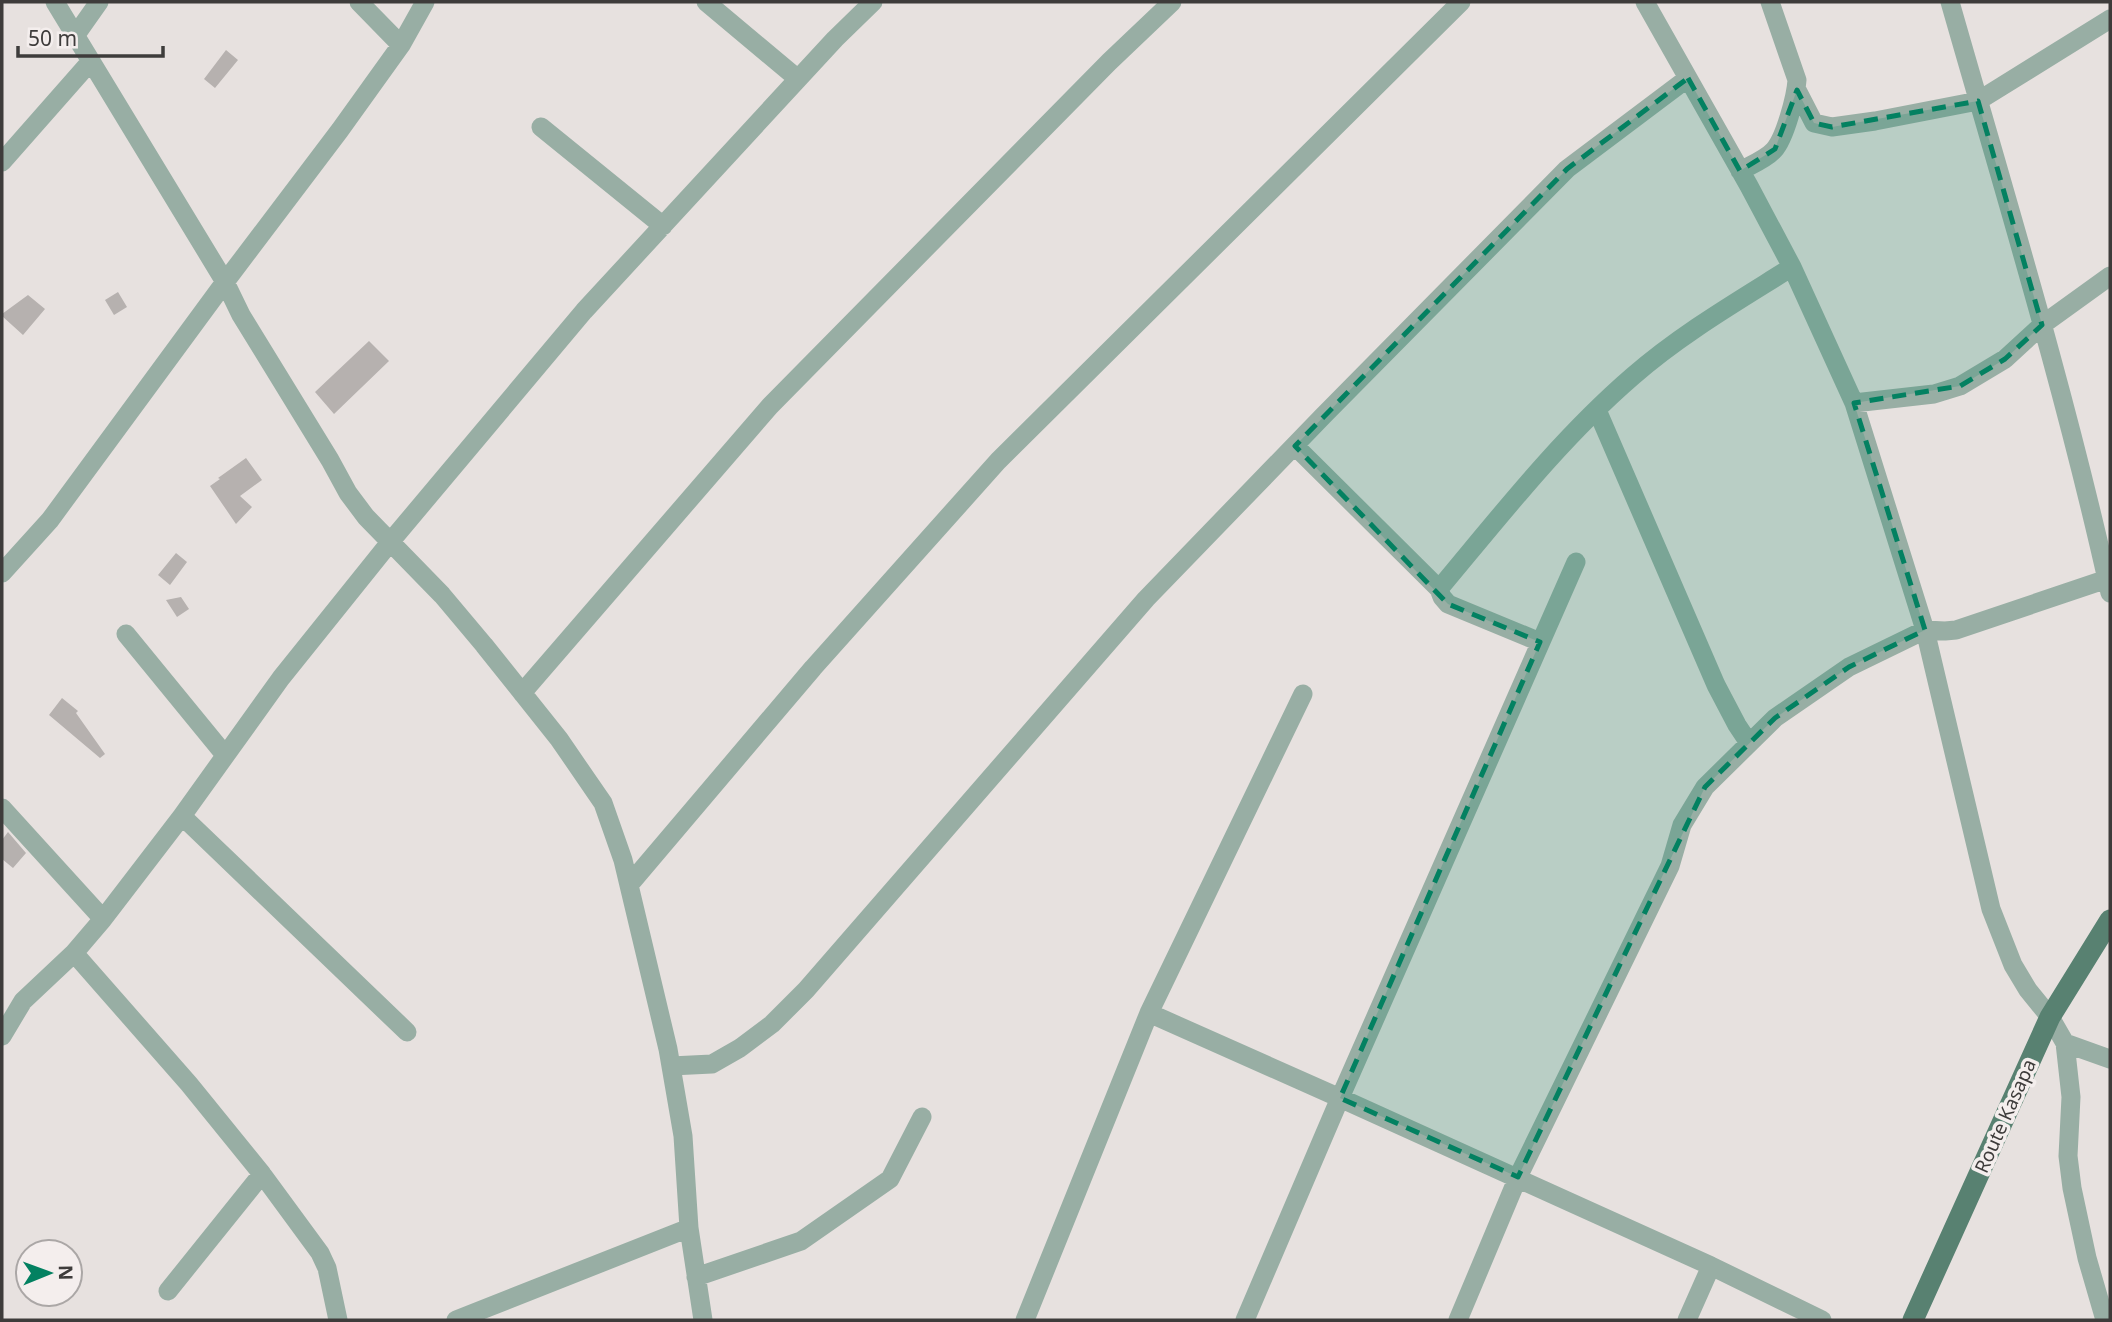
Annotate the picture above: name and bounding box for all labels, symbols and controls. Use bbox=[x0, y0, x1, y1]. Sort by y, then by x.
scale bar bbox=[18, 14, 163, 58]
text: 50 m bbox=[28, 24, 77, 52]
street label: Route Kasapa bbox=[1968, 1055, 2042, 1177]
north arrow bbox=[14, 1238, 84, 1308]
text: N bbox=[53, 1265, 79, 1281]

